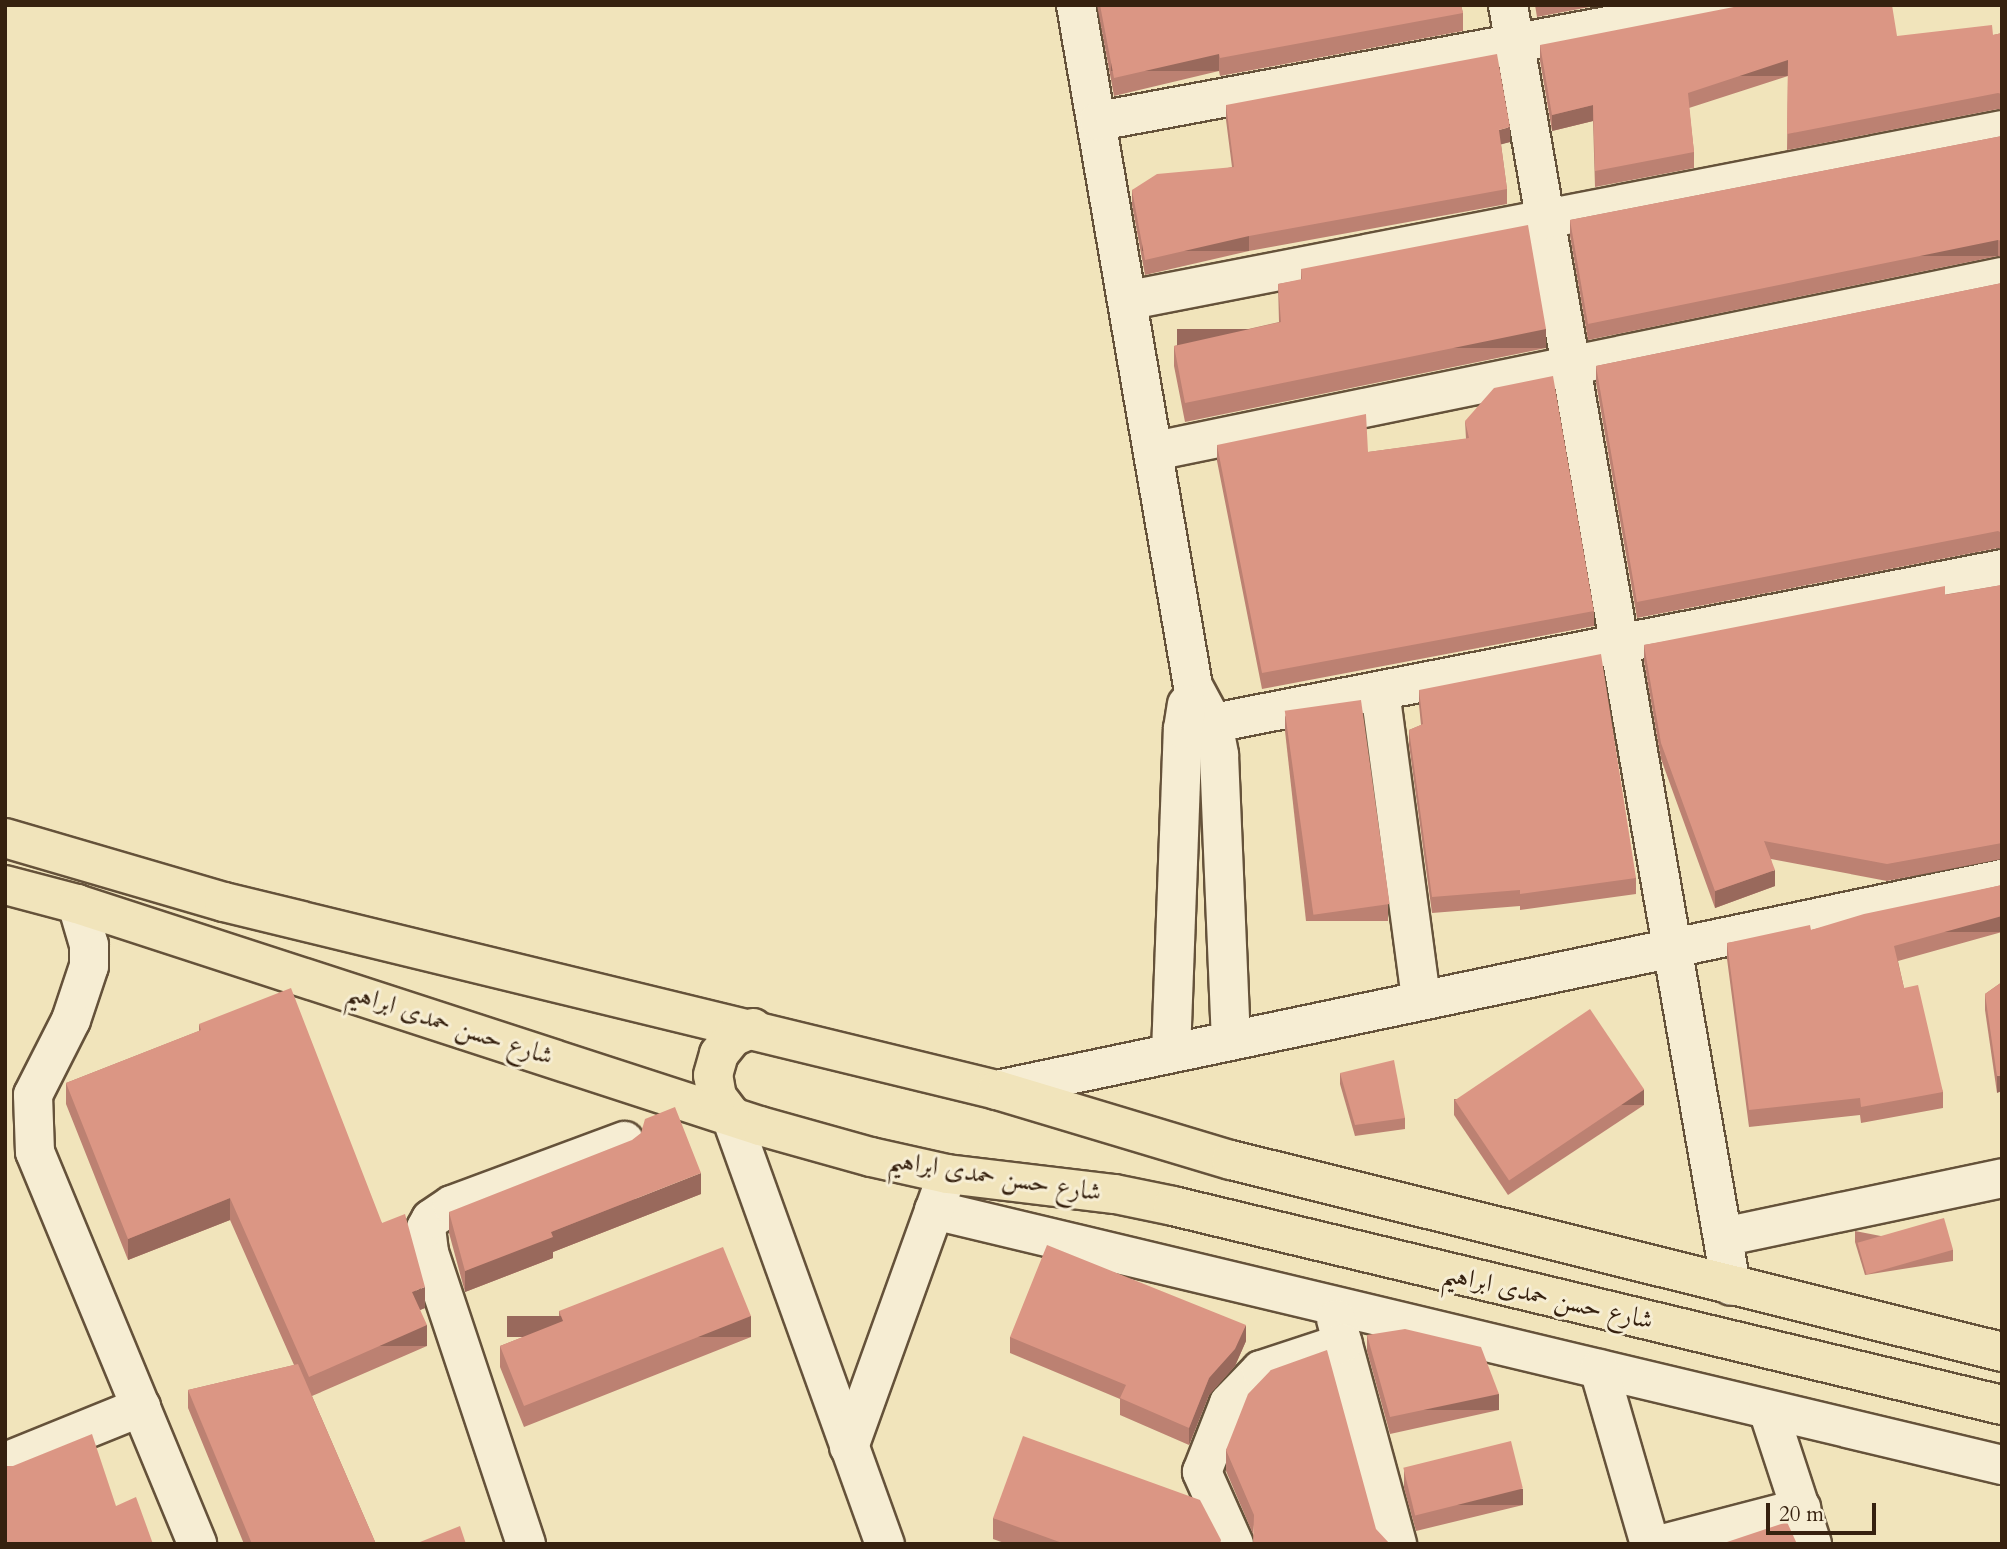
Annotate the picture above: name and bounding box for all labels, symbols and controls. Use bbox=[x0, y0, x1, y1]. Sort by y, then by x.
street label: شارع حسن حمدى ابراهيم bbox=[343, 976, 557, 1072]
street label: شارع حسن حمدى ابراهيم bbox=[886, 1144, 1104, 1208]
street label: شارع حسن حمدى ابراهيم bbox=[1440, 1258, 1656, 1336]
scale bar bbox=[1769, 1490, 1879, 1534]
text: 20 m bbox=[1779, 1500, 1824, 1529]

